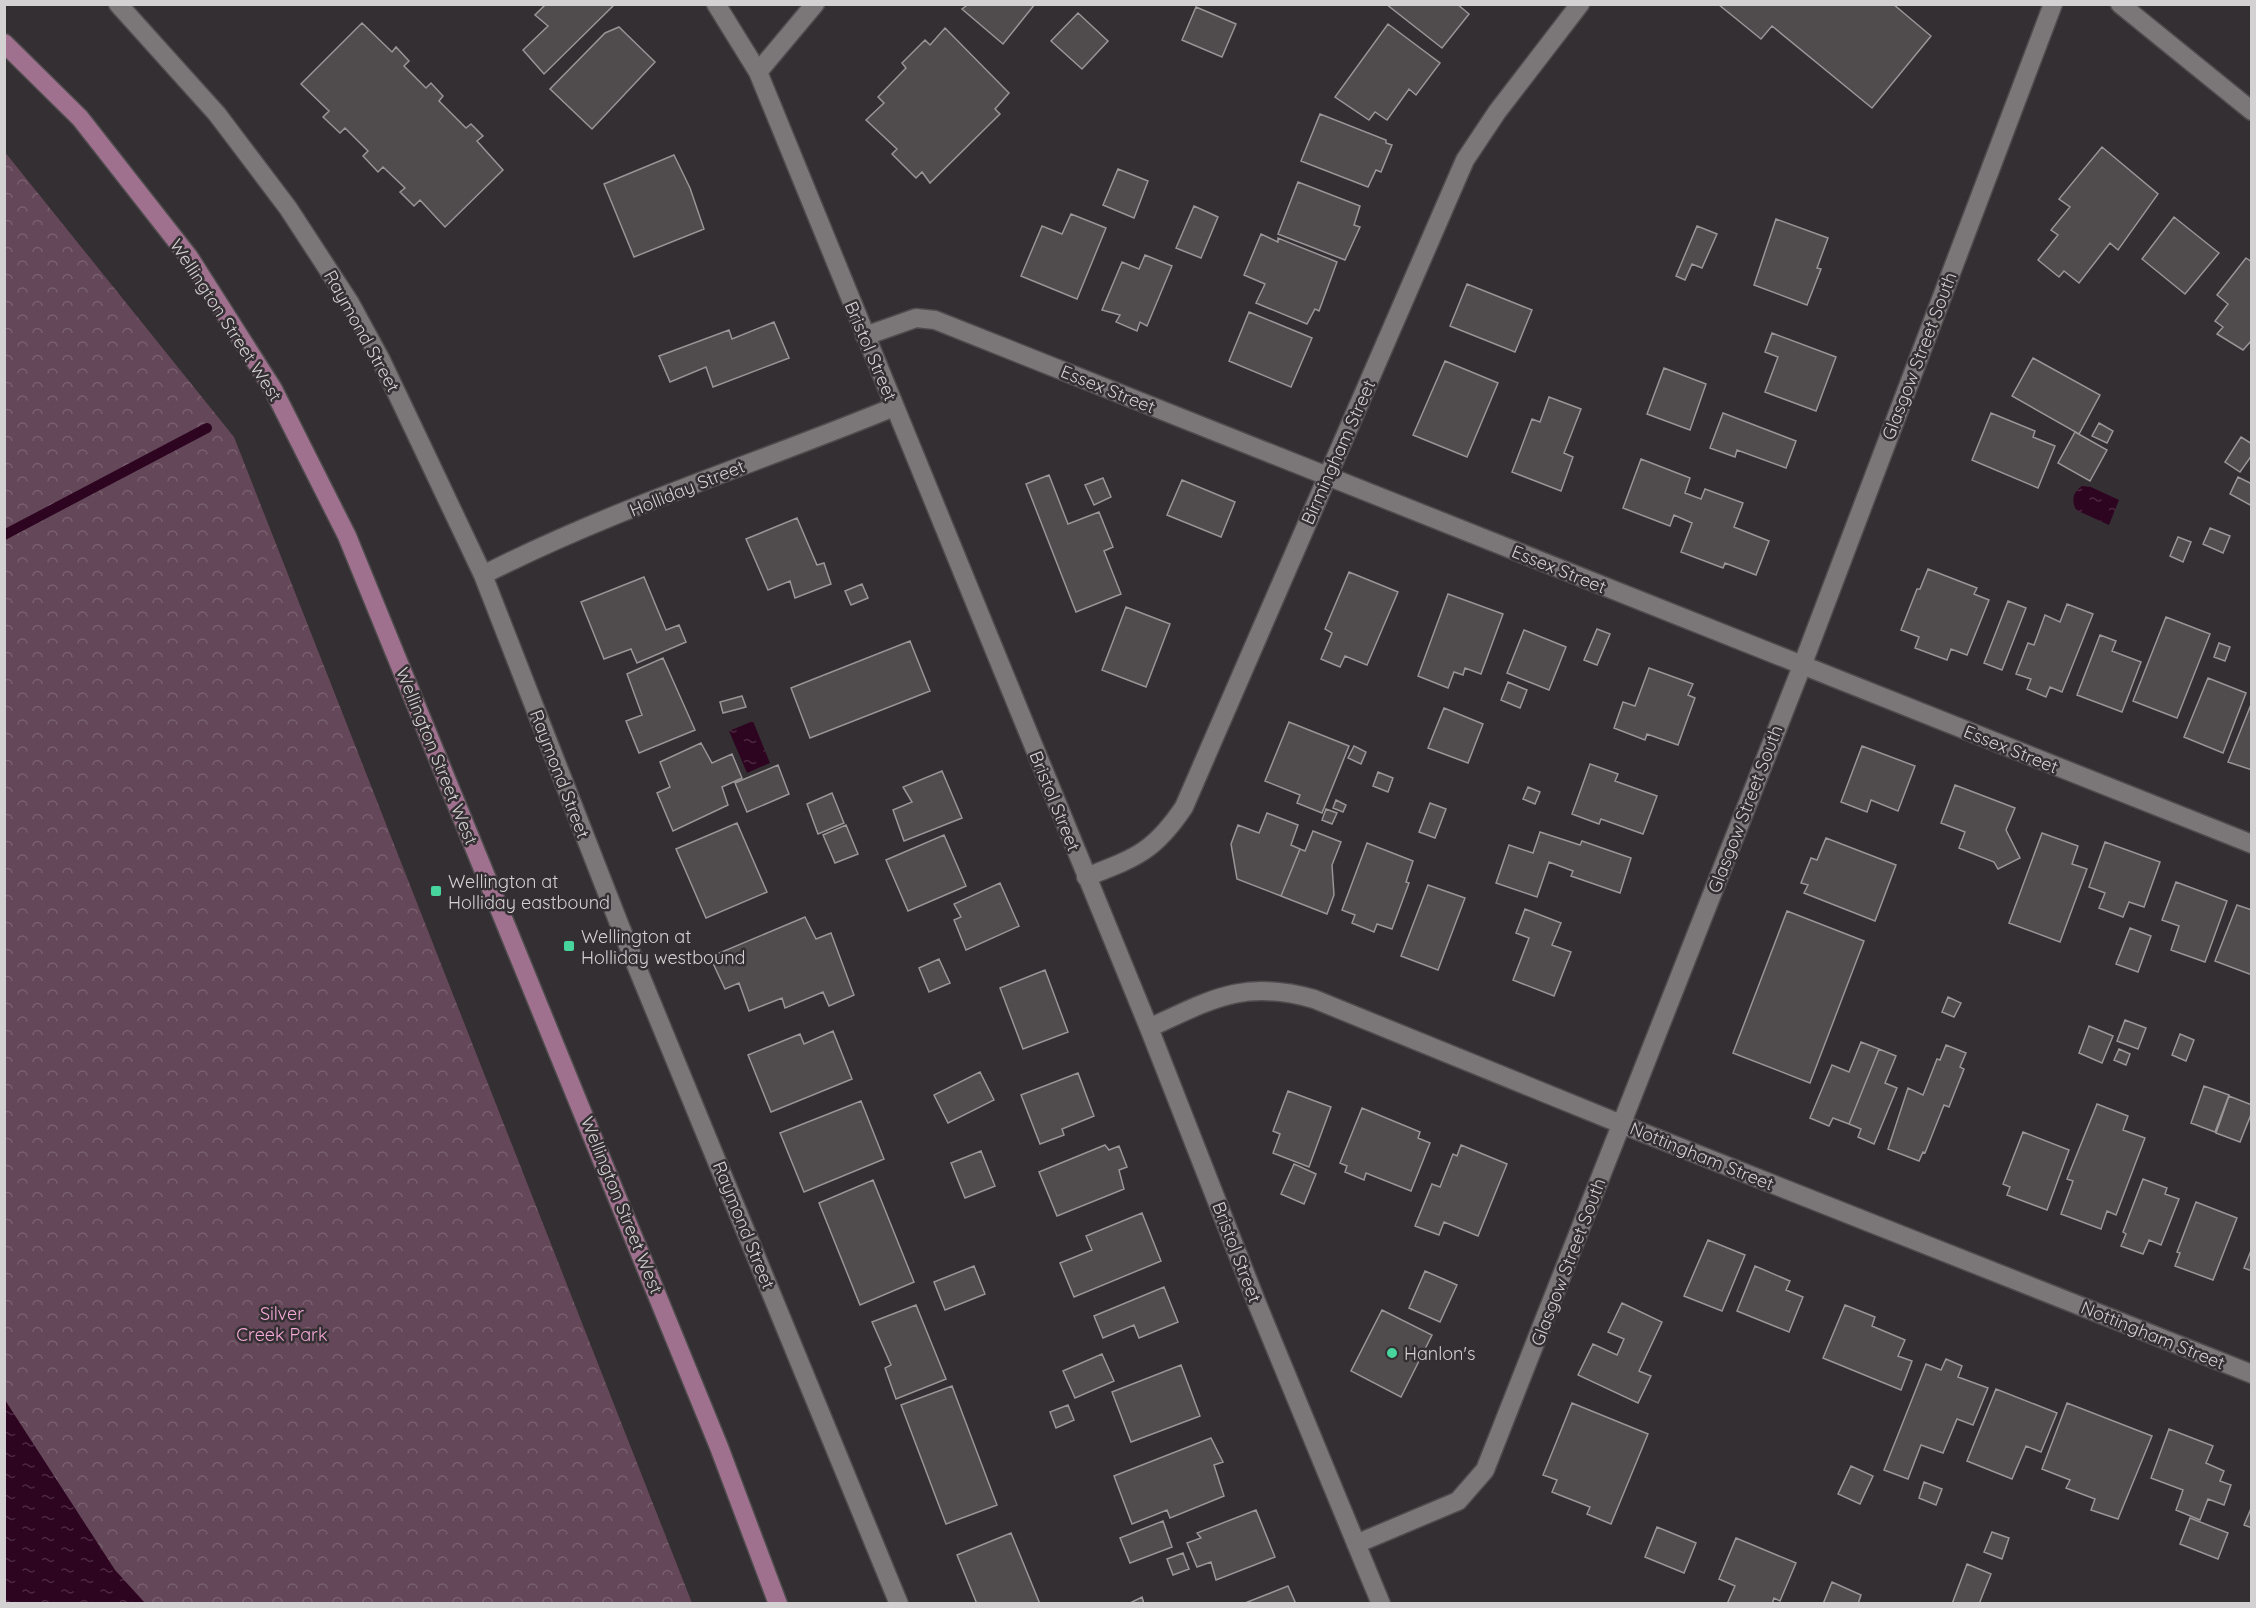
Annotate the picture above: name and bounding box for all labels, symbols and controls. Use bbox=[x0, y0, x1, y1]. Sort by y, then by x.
street label: Wellington Street West bbox=[165, 234, 287, 406]
street label: Raymond Street bbox=[319, 266, 405, 396]
street label: Glasgow Street South bbox=[1876, 269, 1962, 443]
street label: Bristol Street bbox=[840, 298, 902, 404]
street label: Essex Street bbox=[1057, 360, 1159, 418]
street label: Birmingham Street bbox=[1296, 376, 1380, 528]
street label: Holliday Street bbox=[626, 454, 748, 522]
street label: Essex Street bbox=[1508, 540, 1610, 598]
street label: Wellington Street West bbox=[391, 664, 483, 848]
street label: Raymond Street bbox=[525, 706, 595, 842]
street label: Essex Street bbox=[1960, 720, 2062, 778]
street label: Glasgow Street South bbox=[1702, 722, 1788, 896]
street label: Bristol Street bbox=[1024, 748, 1086, 854]
place label: Wellington at Holliday eastbound bbox=[448, 870, 610, 914]
marker: Wellington at Holliday eastbound bbox=[429, 884, 443, 898]
place label: Wellington at Holliday westbound bbox=[581, 925, 746, 969]
marker: Wellington at Holliday westbound bbox=[562, 939, 576, 953]
street label: Wellington Street West bbox=[576, 1113, 668, 1297]
street label: Nottingham Street bbox=[1627, 1117, 1777, 1195]
street label: Raymond Street bbox=[708, 1158, 780, 1292]
street label: Glasgow Street South bbox=[1525, 1175, 1611, 1349]
street label: Bristol Street bbox=[1207, 1198, 1267, 1306]
street label: Nottingham Street bbox=[2078, 1296, 2228, 1374]
park label: Silver Creek Park bbox=[236, 1302, 328, 1346]
place label: Hanlon's bbox=[1404, 1342, 1475, 1365]
marker: Hanlon's bbox=[1385, 1346, 1399, 1360]

